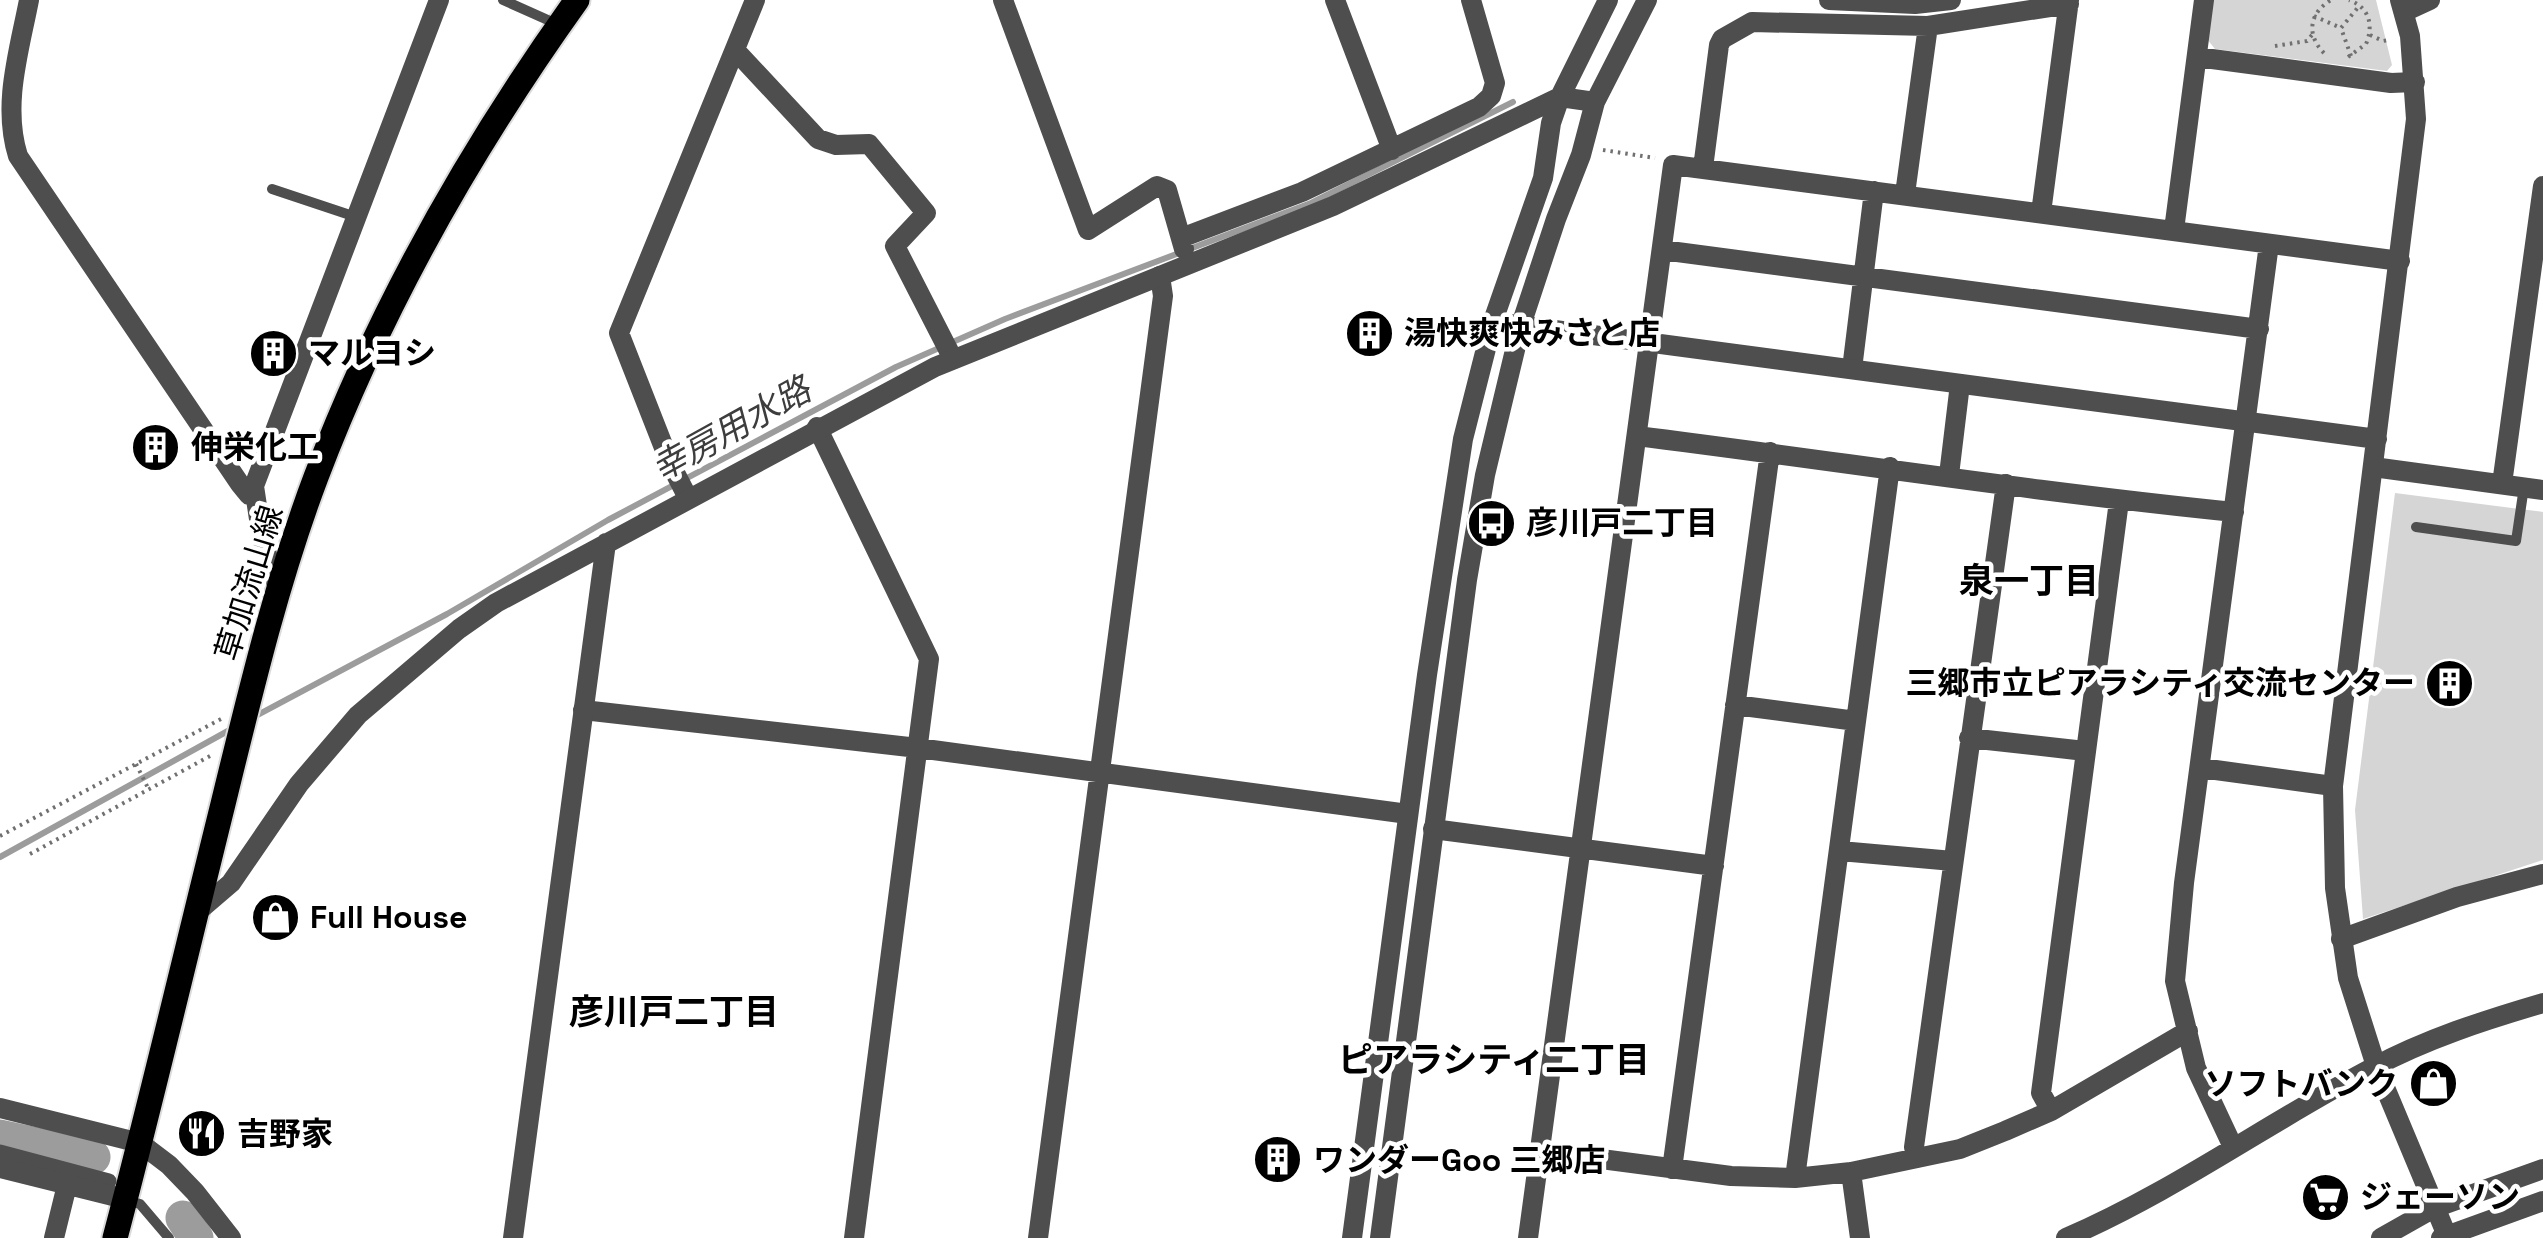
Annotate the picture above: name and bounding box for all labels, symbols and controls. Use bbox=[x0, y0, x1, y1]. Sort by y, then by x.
building icon: 湯快爽快みさと店 bbox=[1343, 307, 1395, 359]
place label: 湯快爽快みさと店 bbox=[1404, 313, 1660, 353]
building icon: マルヨシ bbox=[247, 327, 299, 379]
place label: マルヨシ bbox=[308, 333, 436, 373]
water label: 幸房用水路 bbox=[644, 366, 821, 491]
building icon: 伸栄化工 bbox=[130, 421, 182, 473]
place label: 伸栄化工 bbox=[191, 427, 319, 467]
bus stop icon: 彦川戸二丁目 bbox=[1465, 497, 1517, 549]
street label: 草加流山線 bbox=[206, 501, 292, 665]
place label: 彦川戸二丁目 bbox=[1526, 503, 1718, 543]
district label: 泉一丁目 bbox=[1959, 559, 2099, 603]
building icon: 三郷市立ピアラシティ交流センター bbox=[2424, 657, 2476, 709]
place label: 三郷市立ピアラシティ交流センター bbox=[1906, 663, 2415, 703]
shop icon: Full House bbox=[249, 891, 301, 943]
place label: Full House bbox=[310, 897, 467, 937]
district label: 彦川戸二丁目 bbox=[569, 990, 779, 1034]
district label: ピアラシティ二丁目 bbox=[1338, 1038, 1650, 1082]
shop icon: ソフトバンク bbox=[2407, 1058, 2459, 1110]
place label: ソフトバンク bbox=[2204, 1064, 2398, 1104]
restaurant icon: 吉野家 bbox=[176, 1108, 228, 1160]
place label: 吉野家 bbox=[237, 1114, 333, 1154]
building icon: ワンダーGoo 三郷店 bbox=[1252, 1134, 1304, 1186]
place label: ワンダーGoo 三郷店 bbox=[1313, 1140, 1605, 1180]
supermarket icon: ジェーソン bbox=[2299, 1171, 2351, 1223]
place label: ジェーソン bbox=[2360, 1177, 2520, 1217]

